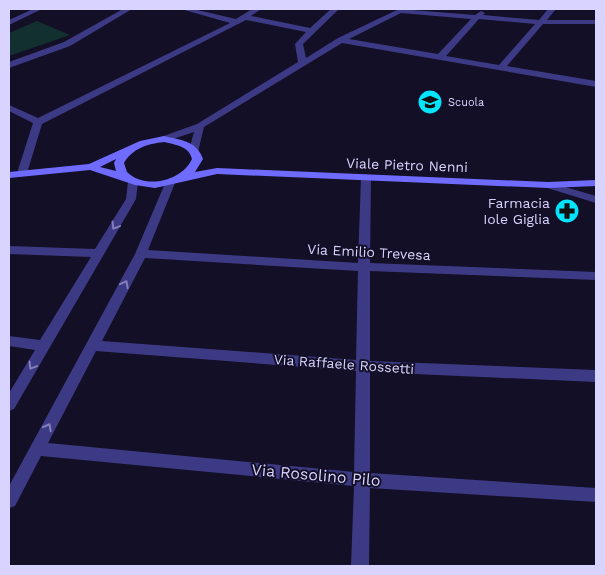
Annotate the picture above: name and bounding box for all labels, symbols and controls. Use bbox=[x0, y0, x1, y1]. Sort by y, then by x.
school or university icon: Scuola bbox=[417, 89, 443, 115]
place label: Scuola bbox=[448, 96, 484, 109]
street label: Viale Pietro Nenni bbox=[346, 155, 468, 175]
place label: Farmacia Iole Giglia bbox=[483, 195, 550, 227]
pharmacy icon: Farmacia Iole Giglia bbox=[554, 198, 580, 224]
one-way arrow bbox=[112, 221, 122, 230]
street label: Via Emilio Trevesa bbox=[307, 241, 431, 263]
one-way arrow bbox=[119, 280, 129, 289]
street label: Via Raffaele Rossetti bbox=[273, 351, 415, 377]
one-way arrow bbox=[29, 360, 39, 369]
one-way arrow bbox=[42, 423, 52, 432]
street label: Via Rosolino Pilo bbox=[251, 460, 381, 490]

